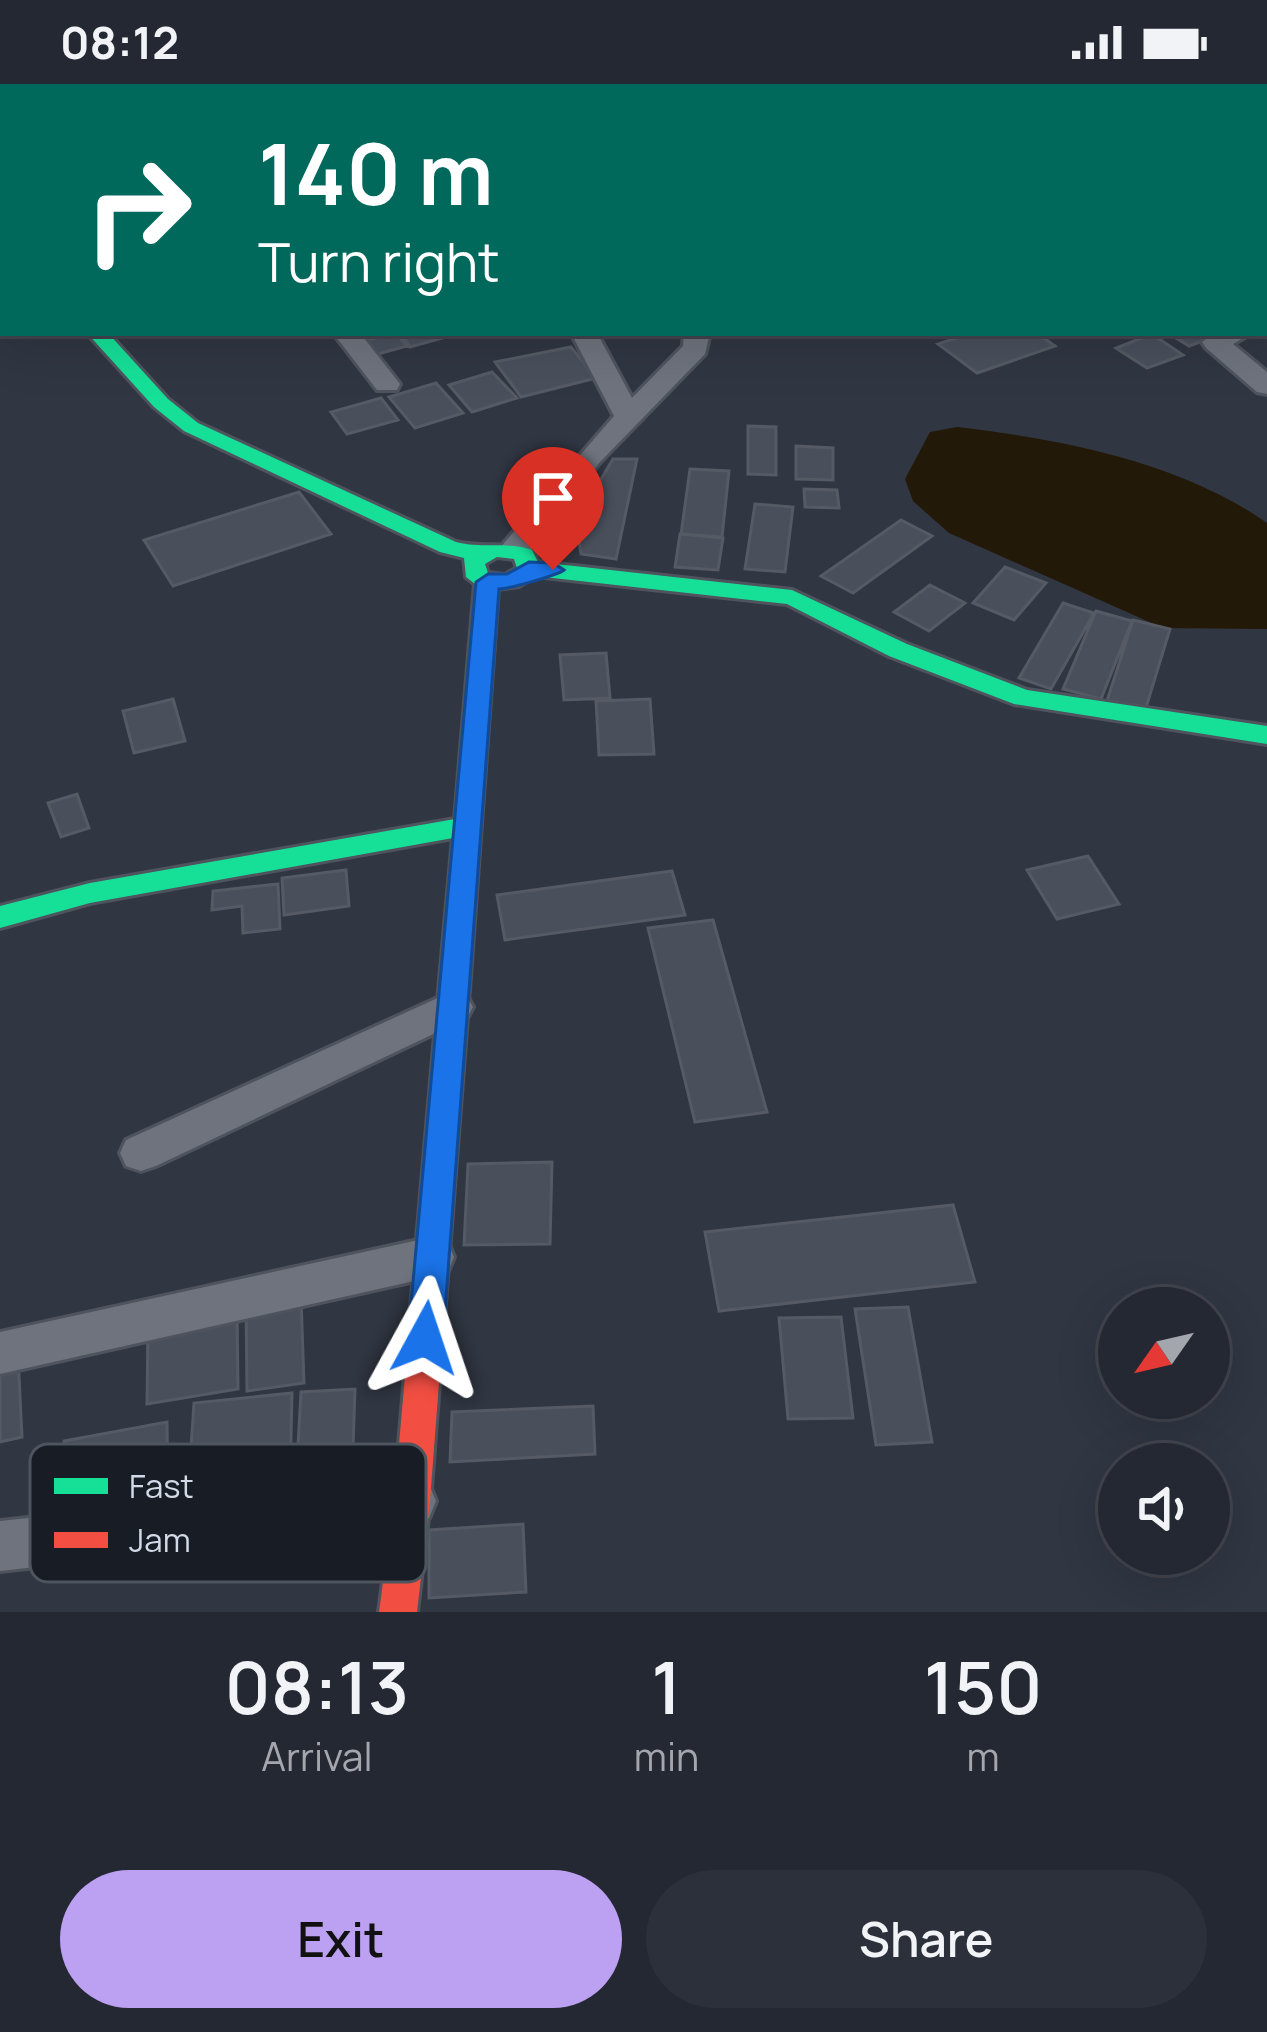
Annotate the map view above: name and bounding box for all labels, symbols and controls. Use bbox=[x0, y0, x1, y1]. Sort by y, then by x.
text: 08:12 bbox=[60, 11, 179, 73]
text: 140 m bbox=[258, 115, 494, 230]
icon: right bbox=[60, 132, 216, 288]
text: Turn right bbox=[258, 224, 500, 298]
pin bbox=[502, 447, 604, 570]
icon: arrive bbox=[520, 465, 586, 531]
position arrow bbox=[362, 1275, 488, 1401]
north arrow bbox=[1098, 1287, 1230, 1419]
map controls bbox=[1098, 1287, 1230, 1575]
button: sound bbox=[1098, 1443, 1230, 1575]
legend bbox=[30, 1444, 426, 1582]
text: Fast bbox=[129, 1463, 194, 1508]
text: Jam bbox=[129, 1517, 191, 1562]
text: 08:13 bbox=[225, 1637, 409, 1736]
text: 1 bbox=[651, 1637, 682, 1736]
text: 150 bbox=[924, 1637, 1042, 1736]
text: Arrival bbox=[261, 1729, 373, 1783]
text: min bbox=[634, 1729, 699, 1783]
text: m bbox=[967, 1729, 1000, 1783]
button: Exit bbox=[60, 1870, 622, 2008]
button: Share bbox=[646, 1870, 1207, 2008]

